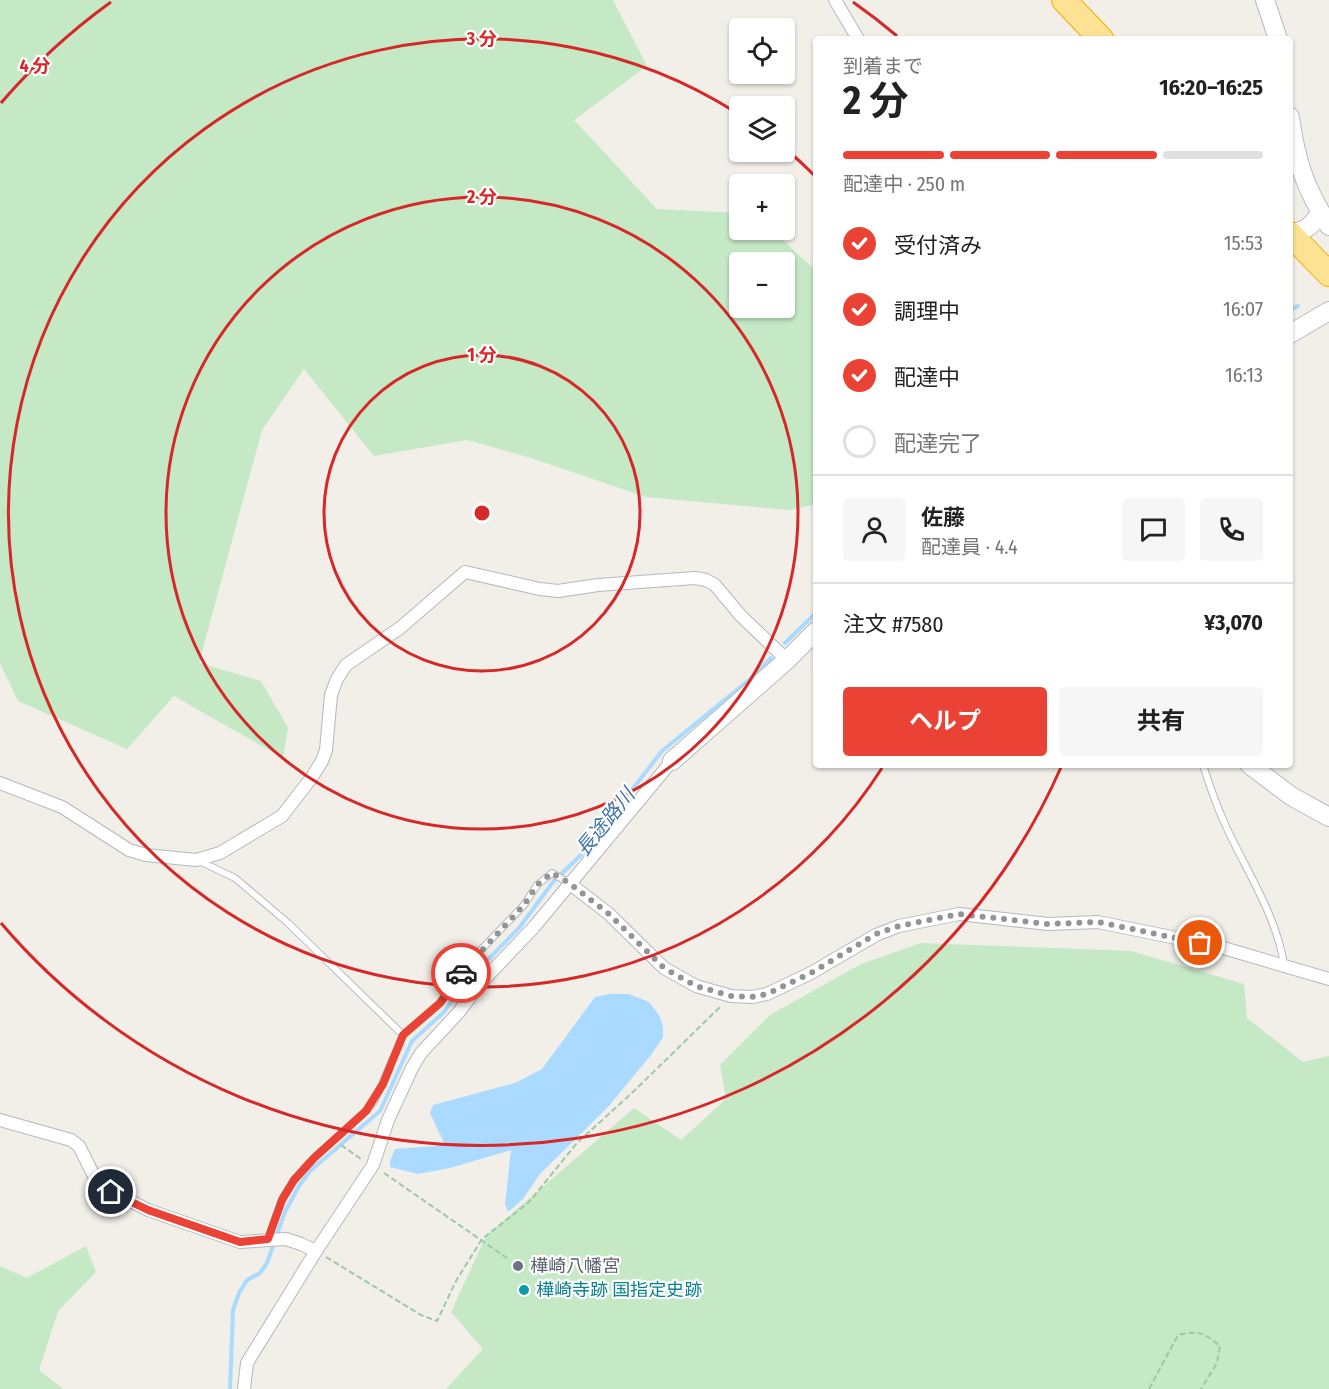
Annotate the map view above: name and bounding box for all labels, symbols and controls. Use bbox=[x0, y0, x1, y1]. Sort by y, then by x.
map controls bbox=[729, 18, 795, 318]
button: locate bbox=[729, 18, 795, 84]
text: 3 分 bbox=[466, 28, 497, 50]
text: 到着まで bbox=[843, 54, 923, 78]
text: 4 分 bbox=[20, 55, 51, 77]
text: 16:20–16:25 bbox=[1159, 74, 1263, 101]
text: 2 分 bbox=[843, 78, 908, 124]
button: layers bbox=[729, 96, 795, 162]
text: 配達中 · 250 m bbox=[843, 172, 965, 196]
button: + bbox=[729, 174, 795, 240]
text: 2 分 bbox=[466, 186, 497, 208]
icon: check bbox=[843, 227, 876, 260]
text: 15:53 bbox=[1224, 231, 1263, 255]
text: 受付済み bbox=[894, 232, 982, 259]
button: − bbox=[729, 252, 795, 318]
icon: check bbox=[843, 293, 876, 326]
text: 16:07 bbox=[1223, 297, 1263, 321]
text: 調理中 bbox=[894, 298, 960, 325]
text: 1 分 bbox=[467, 344, 497, 366]
icon: check bbox=[843, 359, 876, 392]
text: 16:13 bbox=[1225, 363, 1263, 387]
text: 配達中 bbox=[894, 364, 960, 391]
text: 配達完了 bbox=[894, 430, 982, 457]
button: person bbox=[843, 498, 906, 561]
button: chat bbox=[1122, 498, 1185, 561]
button: phone bbox=[1200, 498, 1263, 561]
centre of rings bbox=[472, 503, 492, 523]
text: 佐藤 bbox=[921, 504, 965, 531]
text: 配達員 · 4.4 bbox=[921, 535, 1018, 559]
text: ¥3,070 bbox=[1204, 609, 1263, 636]
text: 注文 #7580 bbox=[843, 611, 944, 638]
button: ヘルプ bbox=[843, 687, 1047, 756]
button: 共有 bbox=[1059, 687, 1263, 756]
water label: 長途路川 bbox=[571, 782, 641, 861]
pin bbox=[1174, 917, 1225, 968]
icon: bag bbox=[1183, 926, 1216, 959]
courier bbox=[431, 943, 491, 1003]
icon: car bbox=[445, 957, 478, 990]
pin bbox=[85, 1166, 136, 1217]
icon: home bbox=[94, 1175, 127, 1208]
place label: 樺崎八幡宮 bbox=[530, 1255, 620, 1277]
marker: 樺崎八幡宮 bbox=[511, 1259, 525, 1273]
place label: 樺崎寺跡 国指定史跡 bbox=[536, 1279, 702, 1301]
marker: 樺崎寺跡 国指定史跡 bbox=[517, 1283, 531, 1297]

